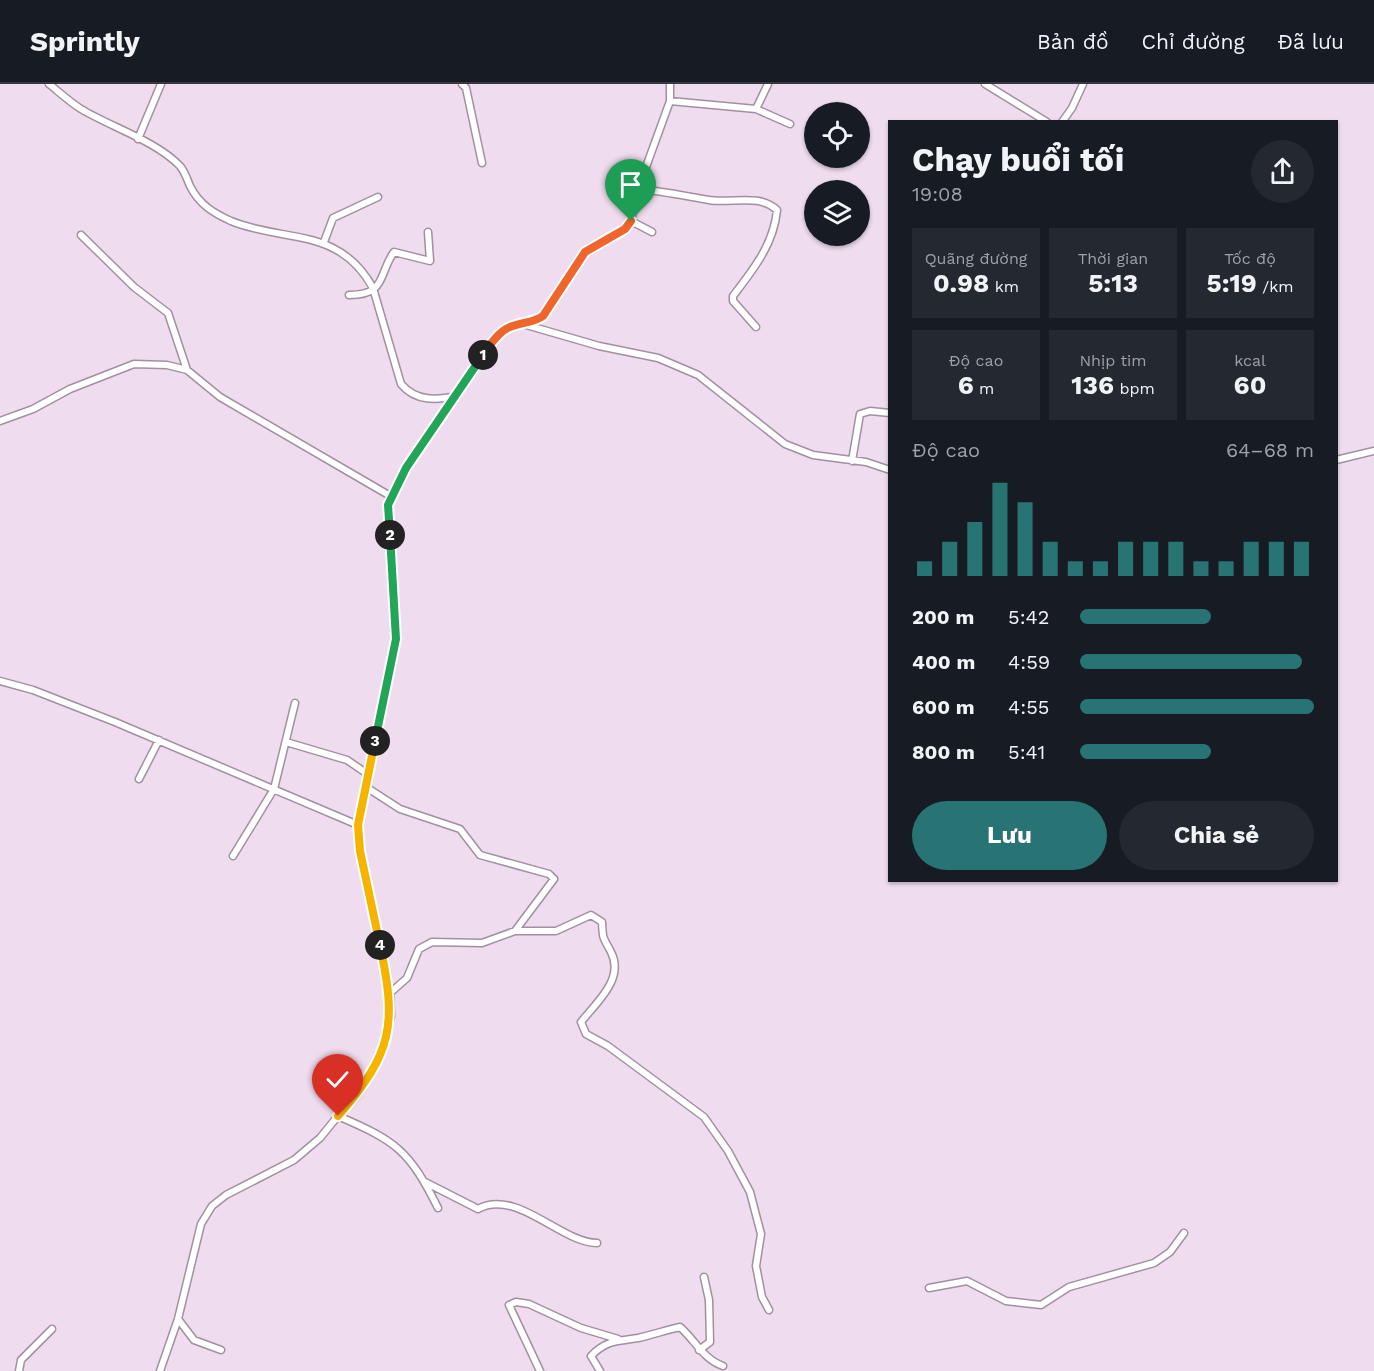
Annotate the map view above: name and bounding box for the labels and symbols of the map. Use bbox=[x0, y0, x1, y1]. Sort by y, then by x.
pin bbox=[605, 159, 656, 221]
pin: 1 bbox=[468, 340, 498, 370]
pin: 2 bbox=[375, 520, 405, 550]
pin: 3 bbox=[360, 726, 390, 756]
pin: 4 bbox=[365, 930, 395, 960]
pin bbox=[312, 1054, 363, 1116]

